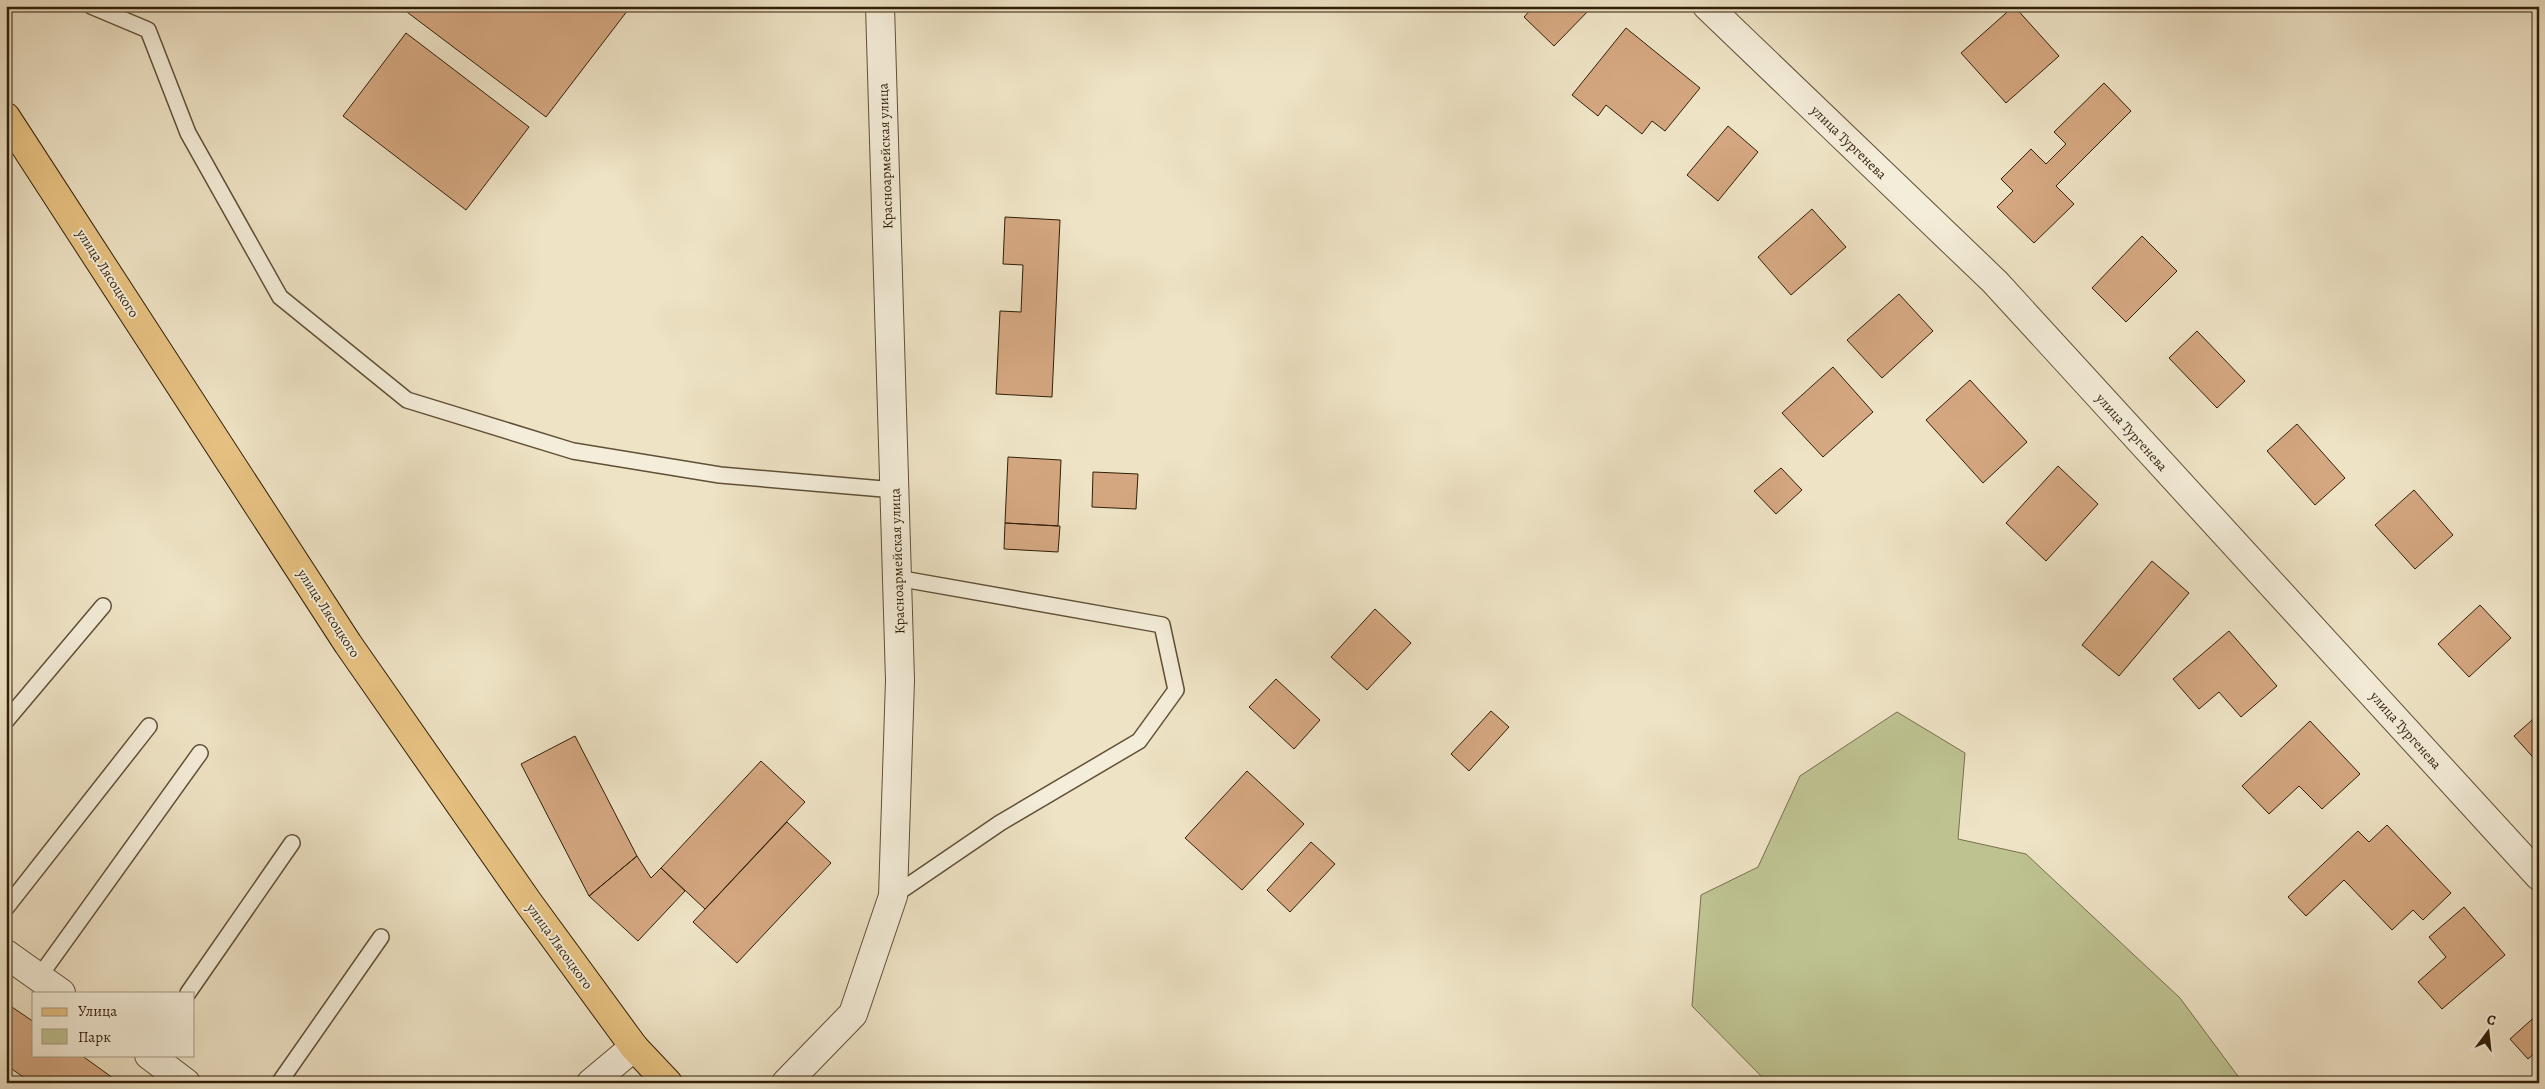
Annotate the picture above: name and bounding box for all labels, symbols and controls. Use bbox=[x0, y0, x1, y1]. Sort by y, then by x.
street label: Красноармейская улица bbox=[873, 82, 898, 229]
street label: улица Тургенева bbox=[1806, 100, 1891, 184]
street label: улица Лясоцкого bbox=[71, 224, 143, 321]
street label: улица Тургенева bbox=[2091, 388, 2172, 476]
street label: Красноармейская улица bbox=[885, 487, 910, 634]
street label: улица Лясоцкого bbox=[292, 564, 364, 661]
street label: улица Тургенева bbox=[2365, 686, 2446, 774]
street label: улица Лясоцкого bbox=[521, 899, 597, 993]
legend bbox=[32, 992, 195, 1056]
text: Улица bbox=[78, 1001, 117, 1021]
north arrow bbox=[2462, 1006, 2512, 1056]
text: С bbox=[2485, 1010, 2498, 1030]
text: Парк bbox=[78, 1027, 111, 1047]

